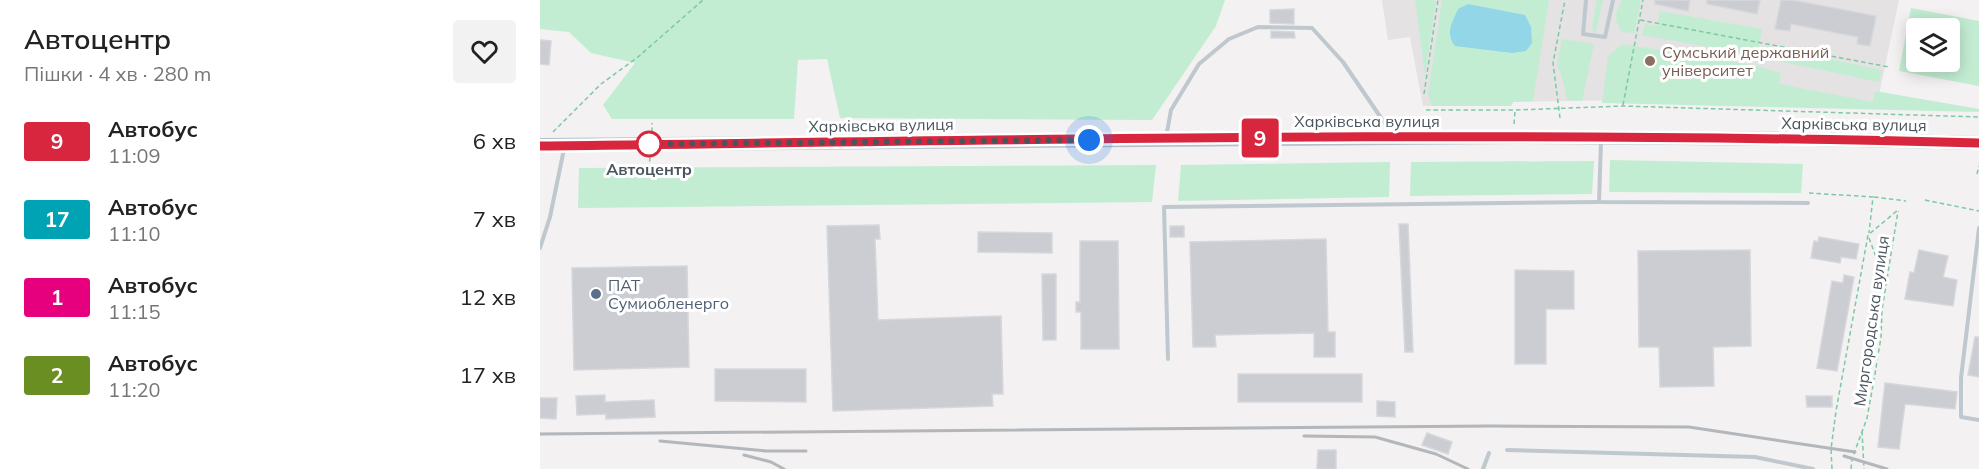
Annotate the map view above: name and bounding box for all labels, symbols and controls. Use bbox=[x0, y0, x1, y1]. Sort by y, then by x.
map controls bbox=[1906, 18, 1960, 72]
button: layers bbox=[1906, 18, 1960, 72]
button: heart bbox=[453, 20, 516, 83]
text: Автоцентр bbox=[24, 21, 171, 56]
place label: Сумський державний університет bbox=[1662, 42, 1829, 80]
marker: Сумський державний університет bbox=[1643, 54, 1657, 68]
text: Пішки · 4 хв · 280 m bbox=[24, 61, 211, 86]
street label: Харківська вулиця bbox=[1294, 111, 1440, 131]
street label: Харківська вулиця bbox=[1781, 113, 1927, 135]
street label: Харківська вулиця bbox=[808, 114, 954, 136]
text: Автобус bbox=[108, 115, 198, 143]
line badge: 9 bbox=[1240, 118, 1280, 158]
your location bbox=[1074, 125, 1104, 155]
text: 9 bbox=[1254, 125, 1266, 151]
text: 6 хв bbox=[473, 127, 516, 155]
text: 9 bbox=[51, 128, 63, 154]
marker: Автоцентр bbox=[636, 131, 662, 157]
text: 11:09 bbox=[108, 143, 161, 168]
place label: Автоцентр bbox=[606, 159, 692, 179]
text: Автобус bbox=[108, 193, 198, 221]
text: 7 хв bbox=[473, 205, 516, 233]
text: 17 bbox=[44, 206, 70, 232]
text: 11:10 bbox=[108, 221, 161, 246]
street label: Миргородська вулиця bbox=[1849, 234, 1893, 408]
text: Автобус bbox=[108, 271, 198, 299]
place label: ПАТ Сумиобленерго bbox=[608, 275, 729, 313]
text: 12 хв bbox=[460, 283, 516, 311]
text: 1 bbox=[51, 284, 63, 310]
marker: ПАТ Сумиобленерго bbox=[589, 287, 603, 301]
text: 11:15 bbox=[108, 299, 161, 324]
text: Автобус bbox=[108, 349, 198, 377]
text: 17 хв bbox=[460, 361, 516, 389]
text: 2 bbox=[51, 362, 63, 388]
text: 11:20 bbox=[108, 377, 161, 402]

